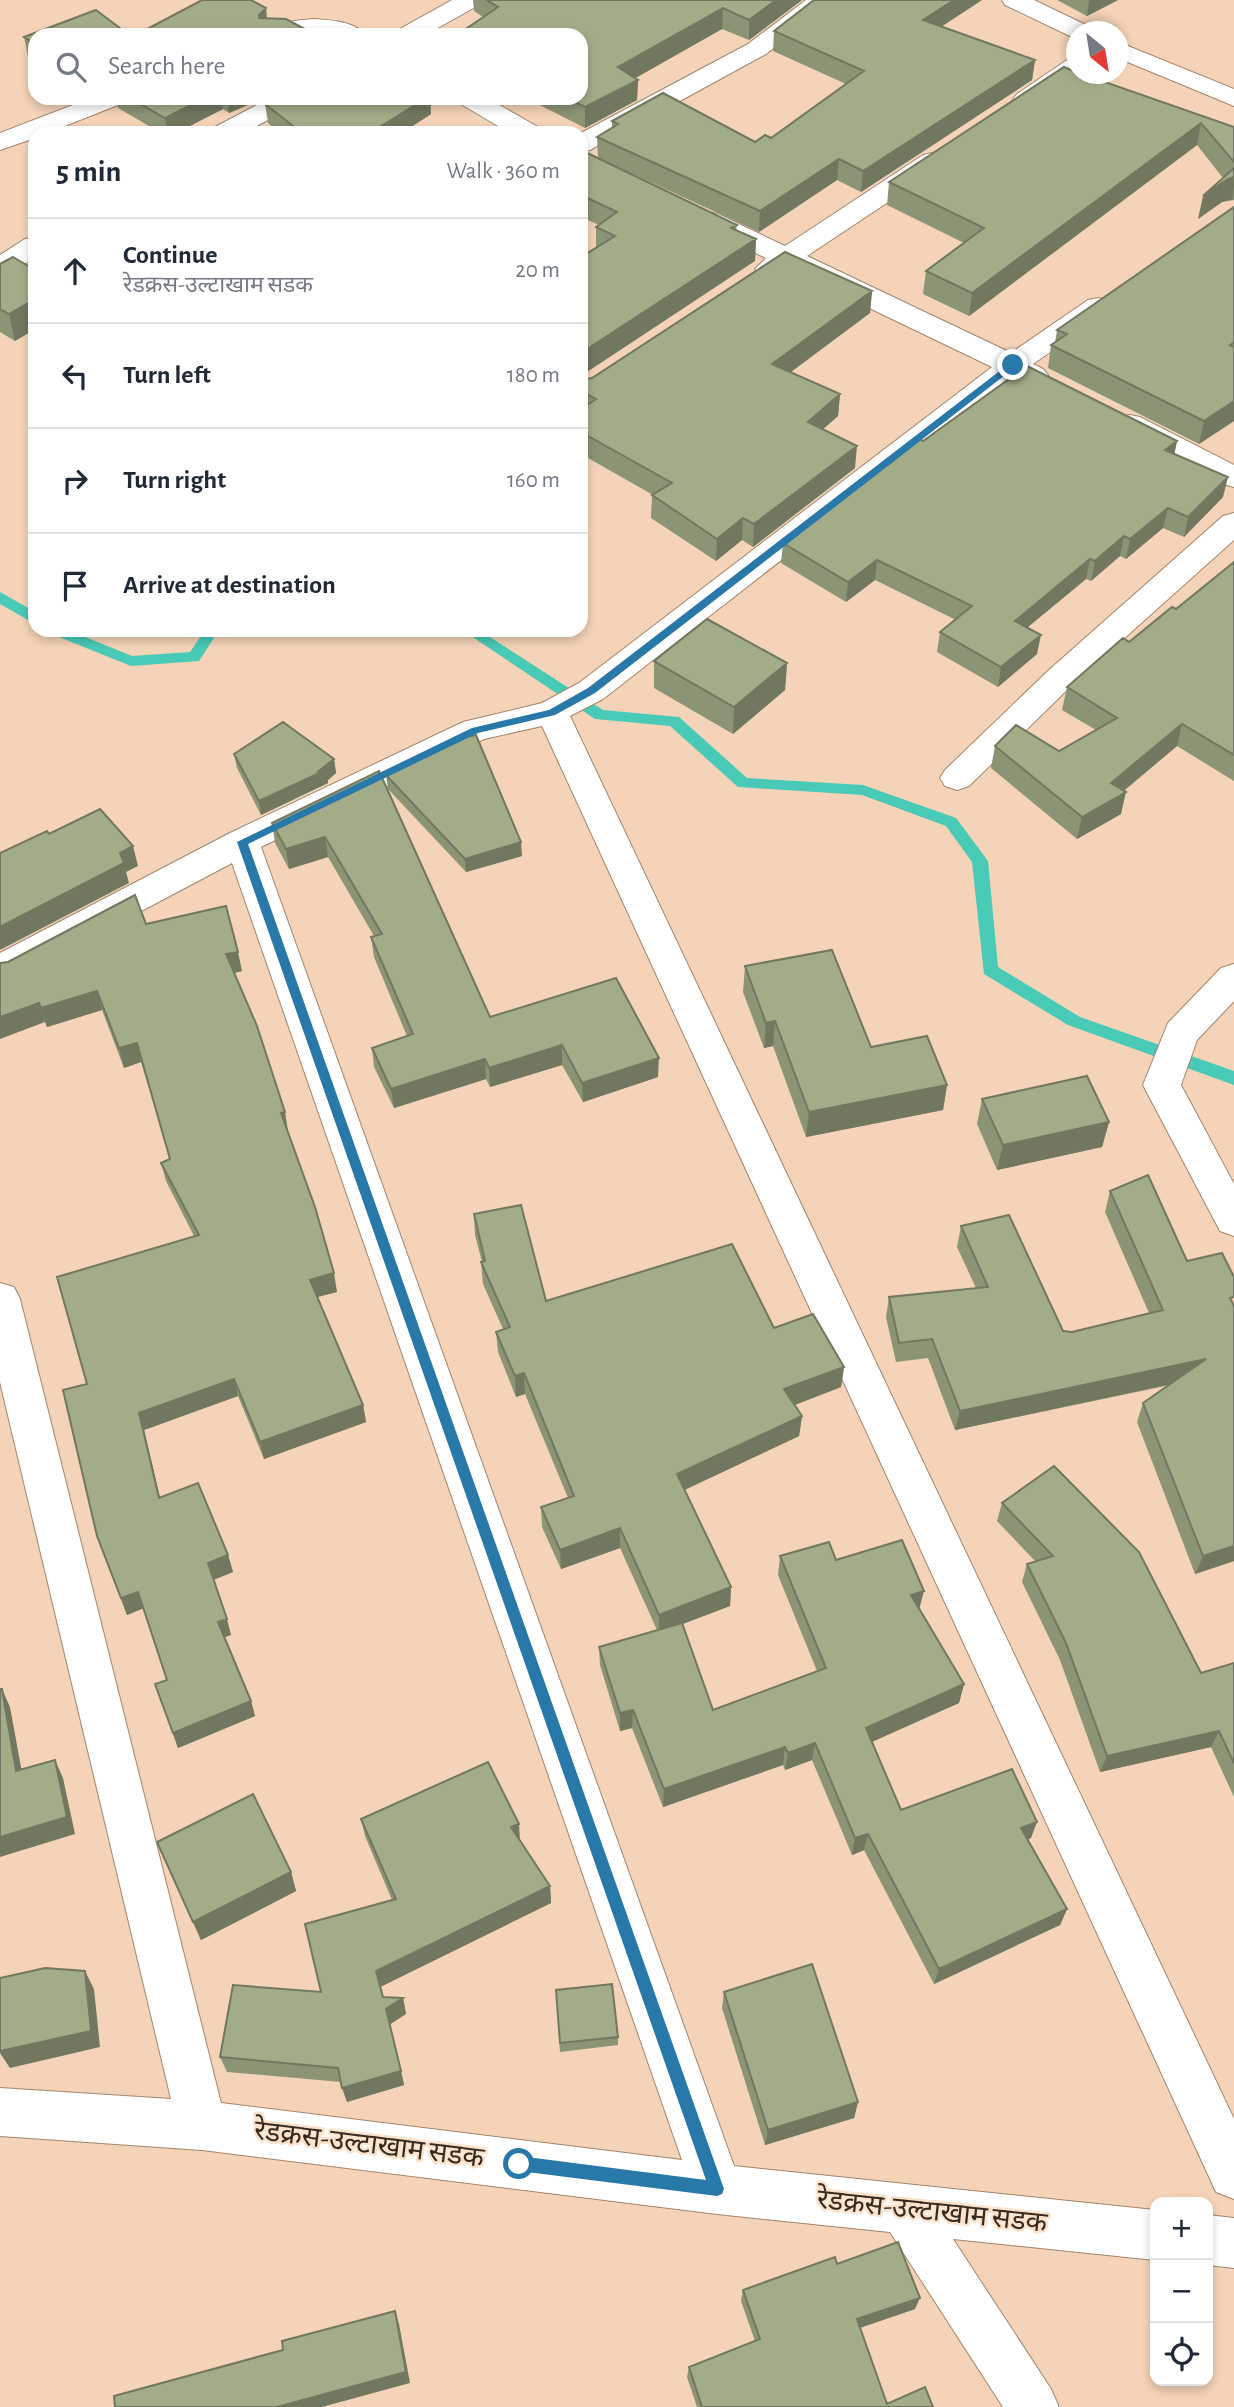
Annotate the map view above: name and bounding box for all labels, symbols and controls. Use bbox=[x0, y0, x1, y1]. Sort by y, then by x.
north arrow bbox=[1066, 21, 1129, 84]
search box bbox=[28, 28, 588, 105]
icon: search bbox=[52, 48, 90, 86]
text: Search here bbox=[108, 53, 226, 79]
text: 5 min bbox=[56, 157, 121, 187]
text: Walk · 360 m bbox=[446, 160, 560, 183]
text: Continue bbox=[123, 242, 218, 268]
icon: ahead bbox=[56, 252, 94, 290]
text: 20 m bbox=[515, 259, 560, 282]
text: रेडक्रस-उल्टाखाम सडक bbox=[123, 274, 313, 297]
route end bbox=[997, 349, 1028, 380]
icon: left bbox=[56, 357, 94, 395]
text: Turn left bbox=[123, 362, 211, 388]
text: 180 m bbox=[507, 364, 560, 387]
icon: right bbox=[56, 462, 94, 500]
text: Turn right bbox=[123, 467, 226, 493]
text: 160 m bbox=[507, 469, 560, 492]
icon: arrive bbox=[56, 567, 94, 605]
text: Arrive at destination bbox=[123, 572, 336, 598]
street label: रेडक्रस-उल्टाखाम सडक bbox=[252, 2113, 486, 2173]
route start bbox=[503, 2148, 534, 2179]
street label: रेडक्रस-उल्टाखाम सडक bbox=[815, 2182, 1049, 2238]
map controls bbox=[1150, 2197, 1213, 2386]
button: + bbox=[1150, 2197, 1213, 2260]
button: − bbox=[1150, 2260, 1213, 2323]
button: locate bbox=[1150, 2323, 1213, 2386]

